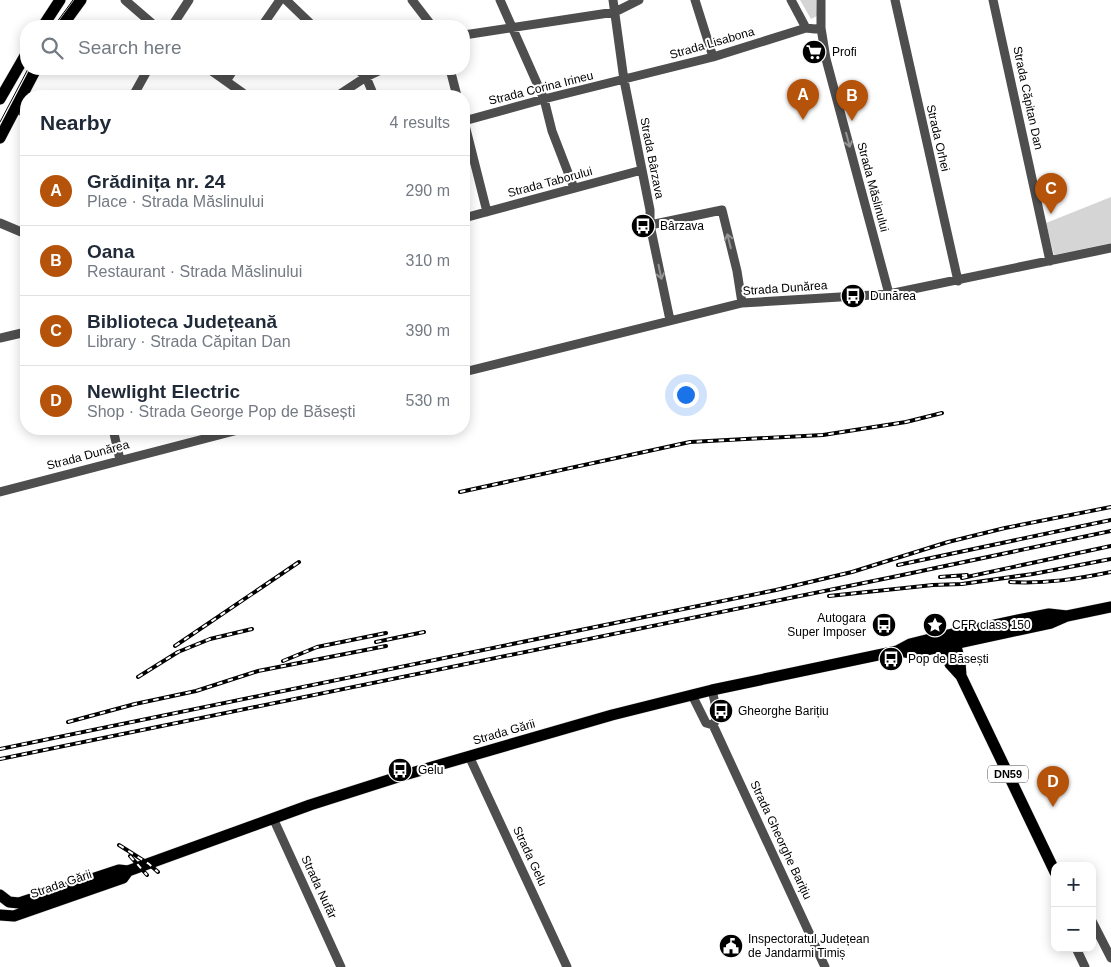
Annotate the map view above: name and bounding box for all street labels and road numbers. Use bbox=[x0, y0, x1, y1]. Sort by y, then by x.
street label: Strada Lisabona bbox=[668, 24, 756, 62]
street label: Strada Căpitan Dan bbox=[1010, 45, 1046, 151]
street label: Strada Corina Irineu bbox=[487, 68, 595, 108]
street label: Strada Orhei bbox=[924, 103, 952, 173]
street label: Strada Bârzava bbox=[637, 116, 667, 200]
street label: Strada Măslinului bbox=[854, 141, 892, 233]
street label: Strada Taborului bbox=[506, 164, 594, 200]
street label: Strada Dunărea bbox=[742, 278, 828, 298]
street label: Strada Dunărea bbox=[45, 437, 131, 473]
street label: Strada Gării bbox=[471, 716, 537, 748]
road number: DN59 bbox=[988, 766, 1028, 782]
street label: Strada Gheorghe Barițiu bbox=[747, 778, 815, 902]
street label: Strada Gelu bbox=[510, 824, 550, 888]
street label: Strada Nufăr bbox=[298, 853, 340, 921]
street label: Strada Gării bbox=[28, 867, 94, 901]

